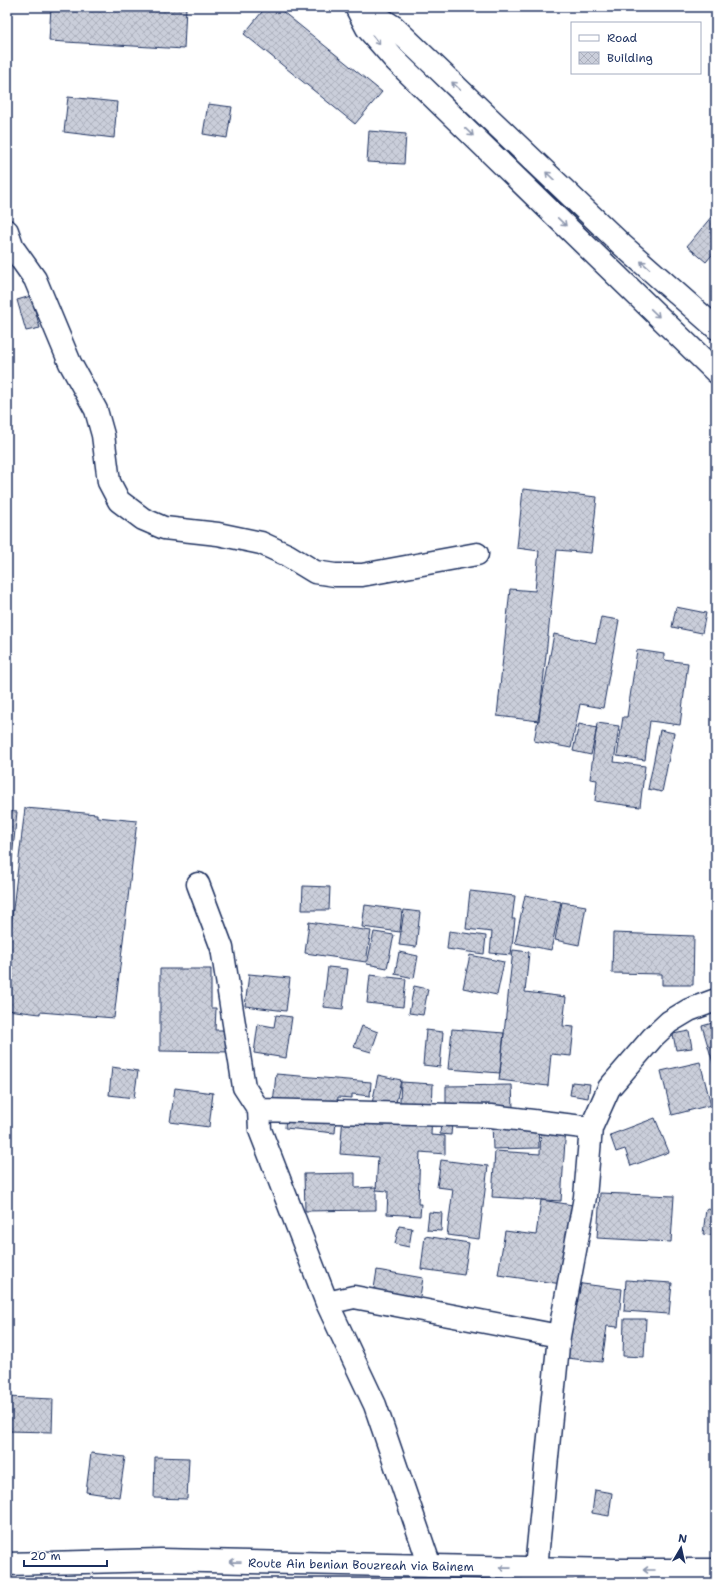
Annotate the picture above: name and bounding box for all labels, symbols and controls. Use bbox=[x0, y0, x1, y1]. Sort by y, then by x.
legend bbox=[571, 22, 701, 74]
text: Road bbox=[607, 30, 638, 46]
one-way arrow bbox=[372, 35, 381, 45]
text: Building bbox=[607, 50, 653, 66]
one-way arrow bbox=[451, 81, 461, 91]
one-way arrow bbox=[463, 127, 473, 136]
one-way arrow bbox=[545, 171, 555, 181]
one-way arrow bbox=[557, 217, 567, 227]
one-way arrow bbox=[639, 260, 650, 269]
one-way arrow bbox=[650, 308, 660, 318]
north arrow bbox=[661, 1528, 701, 1568]
text: N bbox=[677, 1531, 688, 1547]
scale bar bbox=[24, 1542, 107, 1568]
text: 20 m bbox=[30, 1548, 61, 1564]
street label: Route Ain benian Bouzreah via Bainem bbox=[248, 1555, 474, 1575]
one-way arrow bbox=[229, 1558, 242, 1566]
one-way arrow bbox=[499, 1564, 512, 1572]
one-way arrow bbox=[643, 1566, 656, 1574]

